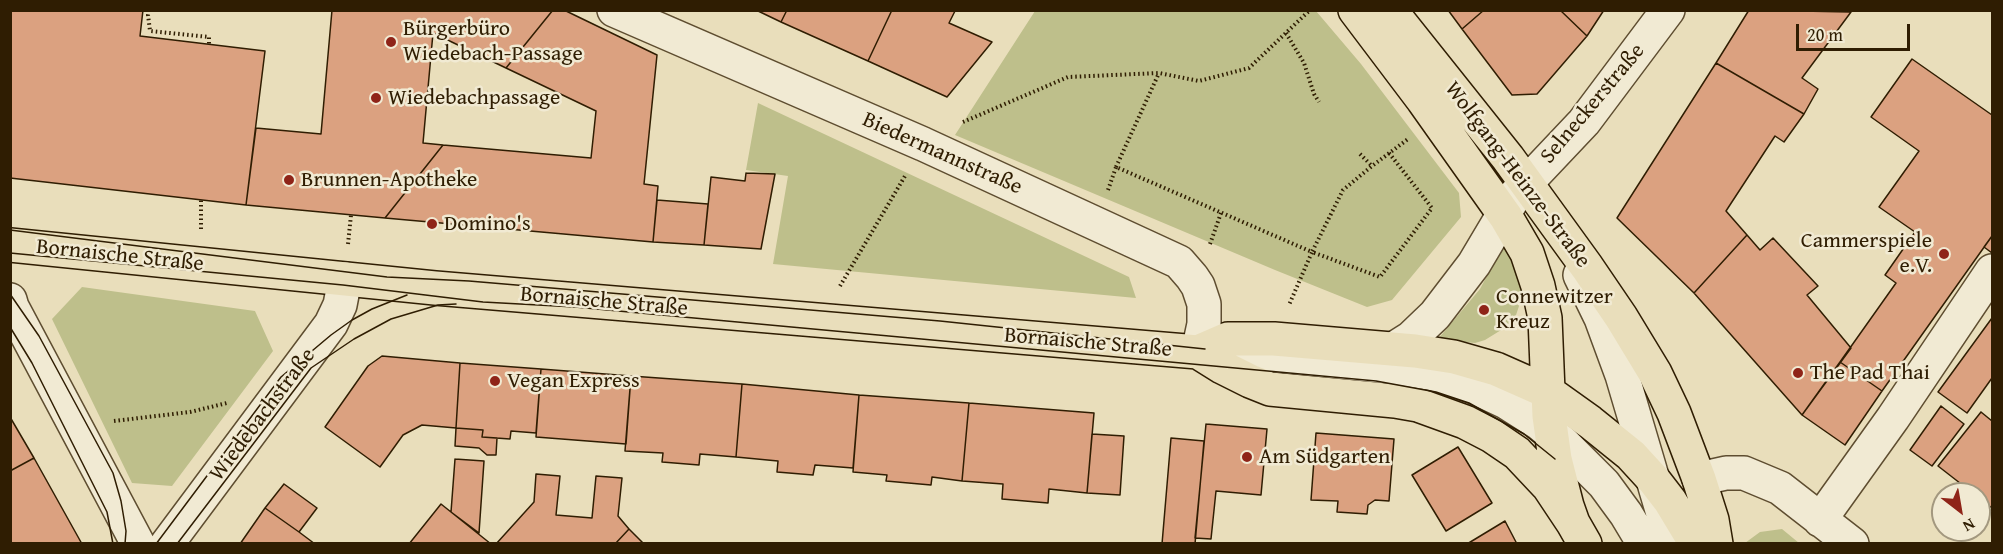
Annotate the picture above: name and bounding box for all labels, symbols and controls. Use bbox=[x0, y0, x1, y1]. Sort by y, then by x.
scale bar bbox=[1799, 12, 1913, 50]
place label: Bürgerbüro Wiedebach-Passage bbox=[403, 16, 583, 68]
text: 20 m bbox=[1807, 21, 1843, 48]
marker: Bürgerbüro Wiedebach-Passage bbox=[384, 35, 398, 49]
street label: Selneckerstraße bbox=[1535, 39, 1651, 169]
street label: Wolfgang-Heinze-Straße bbox=[1438, 77, 1596, 273]
place label: Wiedebachpassage bbox=[388, 85, 560, 111]
marker: Wiedebachpassage bbox=[369, 91, 383, 105]
street label: Biedermannstraße bbox=[858, 107, 1026, 201]
place label: Brunnen-Apotheke bbox=[301, 167, 477, 193]
marker: Brunnen-Apotheke bbox=[282, 173, 296, 187]
place label: Domino's bbox=[444, 211, 531, 237]
marker: Domino's bbox=[425, 217, 439, 231]
place label: Cammerspiele e.V. bbox=[1801, 228, 1932, 280]
street label: Bornaische Straße bbox=[35, 234, 205, 278]
marker: Cammerspiele e.V. bbox=[1937, 247, 1951, 261]
street label: Bornaische Straße bbox=[519, 282, 689, 322]
place label: Connewitzer Kreuz bbox=[1496, 284, 1613, 336]
marker: Connewitzer Kreuz bbox=[1477, 303, 1491, 317]
street label: Bornaische Straße bbox=[1003, 323, 1173, 363]
street label: Wiedebachstraße bbox=[204, 343, 322, 487]
place label: The Pad Thai bbox=[1810, 360, 1930, 386]
marker: The Pad Thai bbox=[1791, 366, 1805, 380]
place label: Vegan Express bbox=[507, 368, 640, 394]
marker: Vegan Express bbox=[488, 374, 502, 388]
place label: Am Südgarten bbox=[1259, 444, 1390, 470]
marker: Am Südgarten bbox=[1240, 450, 1254, 464]
north arrow bbox=[1931, 482, 1991, 542]
text: N bbox=[1958, 513, 1980, 539]

